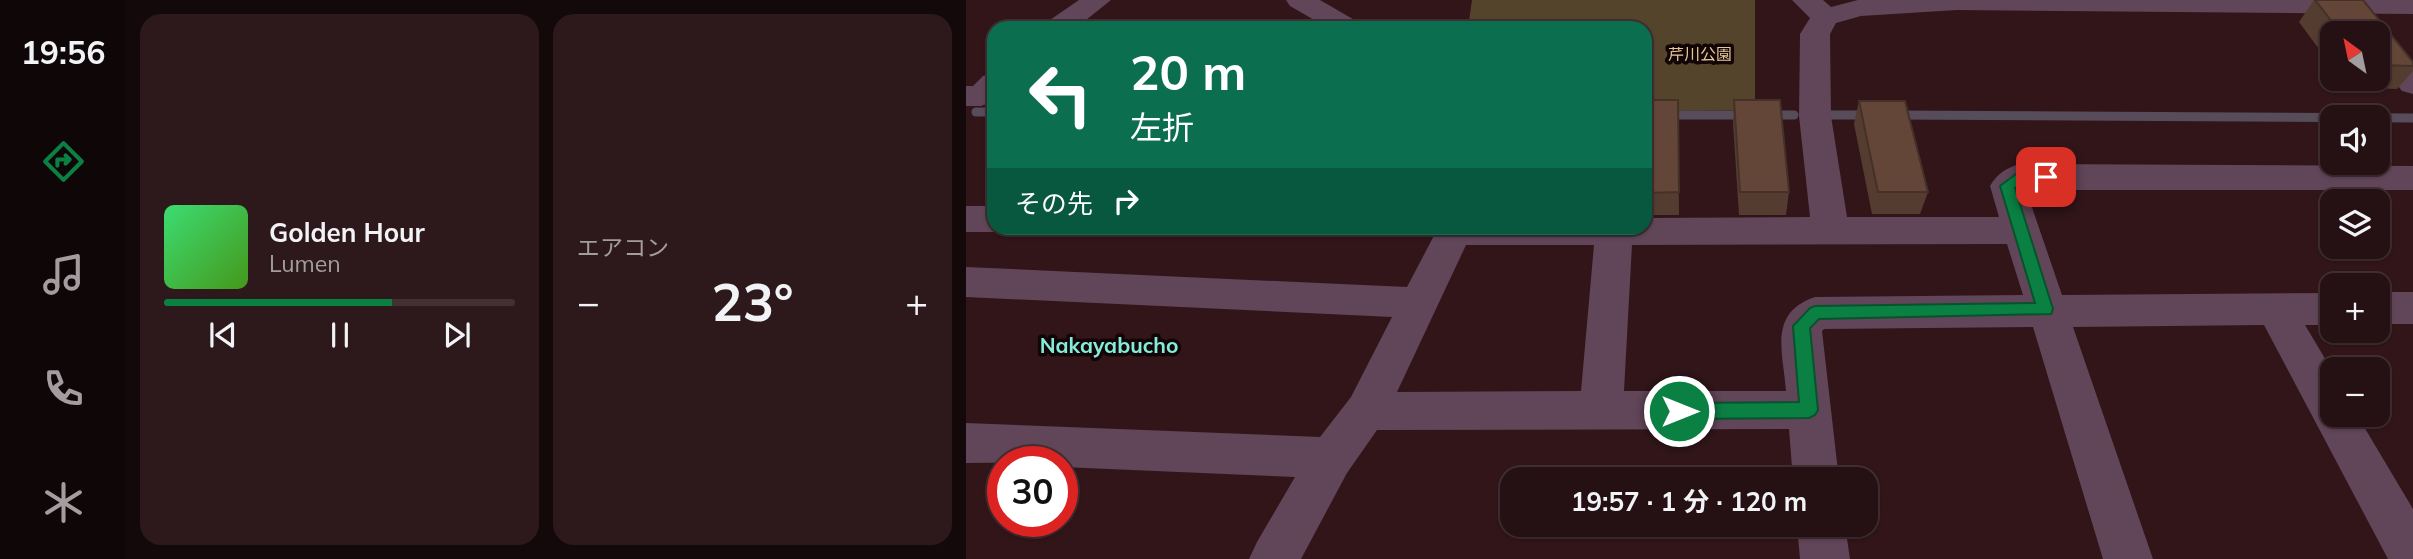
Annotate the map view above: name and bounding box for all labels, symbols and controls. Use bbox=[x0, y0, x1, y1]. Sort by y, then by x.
north arrow bbox=[2320, 21, 2390, 91]
map controls bbox=[2320, 21, 2390, 427]
text: 19:56 bbox=[21, 32, 105, 72]
text: 20 m bbox=[1130, 41, 1246, 102]
park label: 芹川公園 bbox=[1668, 44, 1732, 64]
icon: left bbox=[1015, 49, 1106, 140]
button: sound bbox=[2320, 105, 2390, 175]
text: 左折 bbox=[1130, 107, 1194, 147]
icon: directions bbox=[39, 137, 88, 186]
pin bbox=[2016, 147, 2076, 207]
icon: arrive bbox=[2027, 158, 2065, 196]
icon: right bbox=[1107, 182, 1145, 220]
text: その先 bbox=[1015, 187, 1093, 220]
button: layers bbox=[2320, 189, 2390, 259]
text: Golden Hour bbox=[269, 216, 425, 249]
text: エアコン bbox=[577, 233, 669, 262]
text: Lumen bbox=[269, 249, 341, 278]
icon: music bbox=[39, 250, 88, 299]
text: 23° bbox=[711, 269, 794, 334]
button: + bbox=[2320, 273, 2390, 343]
text: − bbox=[577, 278, 600, 326]
text: + bbox=[905, 278, 928, 326]
icon: previous bbox=[204, 316, 242, 354]
icon: pause bbox=[321, 316, 359, 354]
icon: next bbox=[438, 316, 476, 354]
district label: Nakayabucho bbox=[1040, 332, 1178, 358]
button: − bbox=[2320, 357, 2390, 427]
icon: phone bbox=[39, 364, 88, 413]
position arrow bbox=[1642, 374, 1716, 448]
speed limit sign: 30 bbox=[987, 446, 1078, 537]
icon: climate bbox=[39, 478, 88, 527]
text: 19:57 · 1 分 · 120 m bbox=[1571, 485, 1807, 518]

